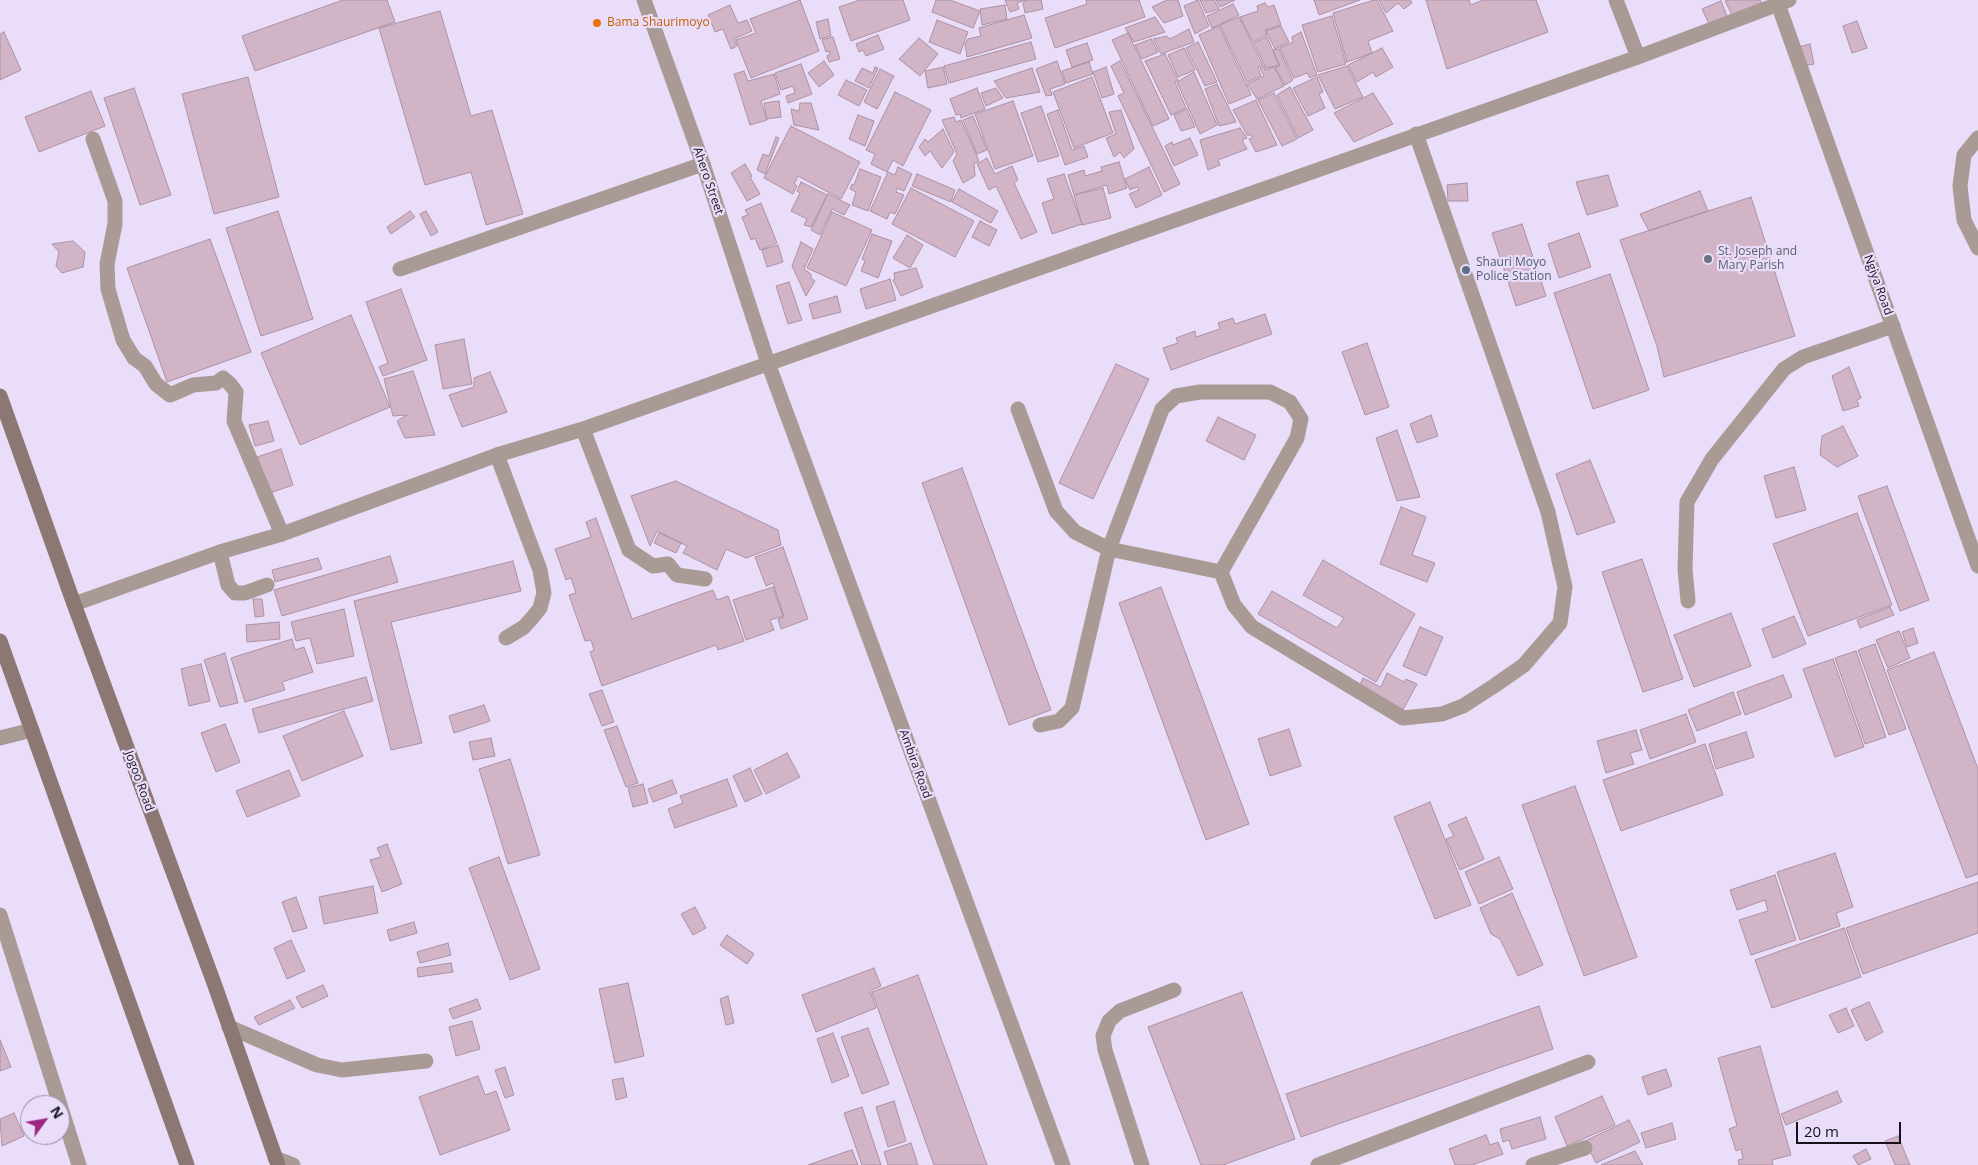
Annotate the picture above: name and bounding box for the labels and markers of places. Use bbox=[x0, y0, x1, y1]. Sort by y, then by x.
place label: Bama Shaurimoyo bbox=[607, 16, 710, 30]
marker: Bama Shaurimoyo bbox=[591, 17, 603, 29]
place label: St. Joseph and Mary Parish bbox=[1718, 245, 1797, 273]
marker: St. Joseph and Mary Parish bbox=[1702, 253, 1714, 265]
place label: Shauri Moyo Police Station bbox=[1476, 256, 1552, 284]
marker: Shauri Moyo Police Station bbox=[1460, 264, 1472, 276]

